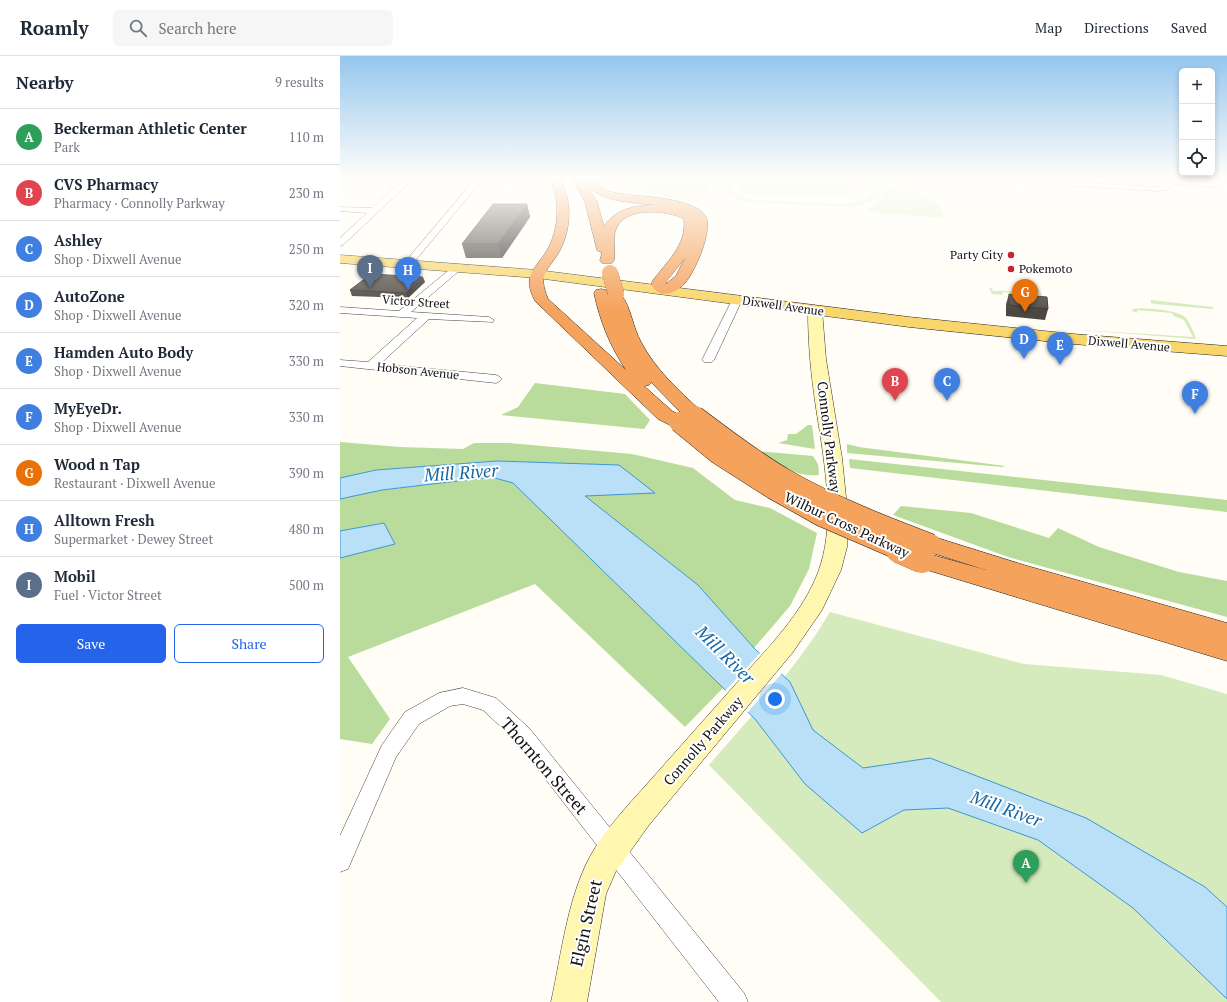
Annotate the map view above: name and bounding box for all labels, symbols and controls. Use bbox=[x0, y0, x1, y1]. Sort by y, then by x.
search box bbox=[113, 10, 393, 46]
text: Roamly bbox=[20, 15, 89, 40]
icon: search bbox=[127, 17, 149, 39]
text: Search here bbox=[159, 18, 237, 38]
text: Map bbox=[1035, 18, 1062, 37]
text: Directions bbox=[1084, 18, 1149, 37]
text: Saved bbox=[1171, 18, 1207, 37]
map controls bbox=[1179, 68, 1215, 176]
button: + bbox=[1179, 68, 1215, 104]
text: Nearby bbox=[16, 71, 74, 94]
text: 9 results bbox=[275, 73, 324, 91]
button: − bbox=[1179, 104, 1215, 140]
text: Beckerman Athletic Center bbox=[54, 118, 247, 138]
text: A bbox=[24, 128, 34, 146]
text: 110 m bbox=[289, 128, 324, 146]
text: Park bbox=[54, 138, 80, 156]
button: locate bbox=[1179, 140, 1215, 176]
text: CVS Pharmacy bbox=[54, 174, 158, 194]
text: B bbox=[25, 184, 33, 202]
text: 230 m bbox=[289, 184, 324, 202]
text: Pharmacy · Connolly Parkway bbox=[54, 194, 225, 212]
text: Ashley bbox=[54, 230, 102, 250]
text: C bbox=[25, 240, 33, 258]
text: 250 m bbox=[289, 240, 324, 258]
place label: Party City bbox=[950, 247, 1004, 262]
text: Shop · Dixwell Avenue bbox=[54, 250, 182, 268]
marker: Party City bbox=[1006, 250, 1016, 260]
pin: I bbox=[357, 255, 383, 288]
pin: H bbox=[395, 257, 421, 290]
place label: Pokemoto bbox=[1019, 261, 1073, 276]
marker: Pokemoto bbox=[1006, 264, 1016, 274]
pin: G bbox=[1012, 279, 1038, 312]
text: AutoZone bbox=[54, 286, 125, 306]
street label: Victor Street bbox=[382, 292, 451, 311]
street label: Dixwell Avenue bbox=[741, 292, 825, 319]
text: D bbox=[24, 296, 34, 314]
text: 320 m bbox=[289, 296, 324, 314]
text: Shop · Dixwell Avenue bbox=[54, 306, 182, 324]
pin: D bbox=[1011, 326, 1037, 359]
pin: E bbox=[1047, 332, 1073, 365]
street label: Dixwell Avenue bbox=[1087, 332, 1171, 355]
text: Hamden Auto Body bbox=[54, 342, 193, 362]
text: E bbox=[25, 352, 33, 370]
text: 330 m bbox=[289, 352, 324, 370]
street label: Hobson Avenue bbox=[376, 359, 460, 382]
text: Shop · Dixwell Avenue bbox=[54, 362, 182, 380]
pin: B bbox=[882, 368, 908, 401]
pin: C bbox=[934, 368, 960, 401]
street label: Connolly Parkway bbox=[813, 380, 846, 495]
pin: F bbox=[1182, 381, 1208, 414]
text: MyEyeDr. bbox=[54, 398, 122, 418]
text: F bbox=[25, 408, 33, 426]
text: 330 m bbox=[289, 408, 324, 426]
text: Shop · Dixwell Avenue bbox=[54, 418, 182, 436]
text: Wood n Tap bbox=[54, 454, 140, 474]
water label: Mill River bbox=[422, 457, 500, 487]
text: G bbox=[24, 464, 34, 482]
text: 390 m bbox=[289, 464, 324, 482]
text: Restaurant · Dixwell Avenue bbox=[54, 474, 216, 492]
street label: Wilbur Cross Parkway bbox=[782, 487, 914, 562]
text: Alltown Fresh bbox=[54, 510, 155, 530]
text: H bbox=[24, 520, 34, 538]
text: 480 m bbox=[289, 520, 324, 538]
text: Supermarket · Dewey Street bbox=[54, 530, 213, 548]
text: Mobil bbox=[54, 566, 96, 586]
text: I bbox=[27, 576, 31, 594]
text: 500 m bbox=[289, 576, 324, 594]
text: Fuel · Victor Street bbox=[54, 586, 162, 604]
water label: Mill River bbox=[690, 619, 761, 690]
button: Save bbox=[16, 624, 166, 663]
button: Share bbox=[174, 624, 324, 663]
your location bbox=[765, 689, 785, 709]
street label: Connolly Parkway bbox=[659, 691, 747, 789]
street label: Thornton Street bbox=[496, 712, 593, 820]
water label: Mill River bbox=[967, 784, 1046, 832]
pin: A bbox=[1013, 850, 1039, 883]
street label: Elgin Street bbox=[564, 876, 607, 969]

